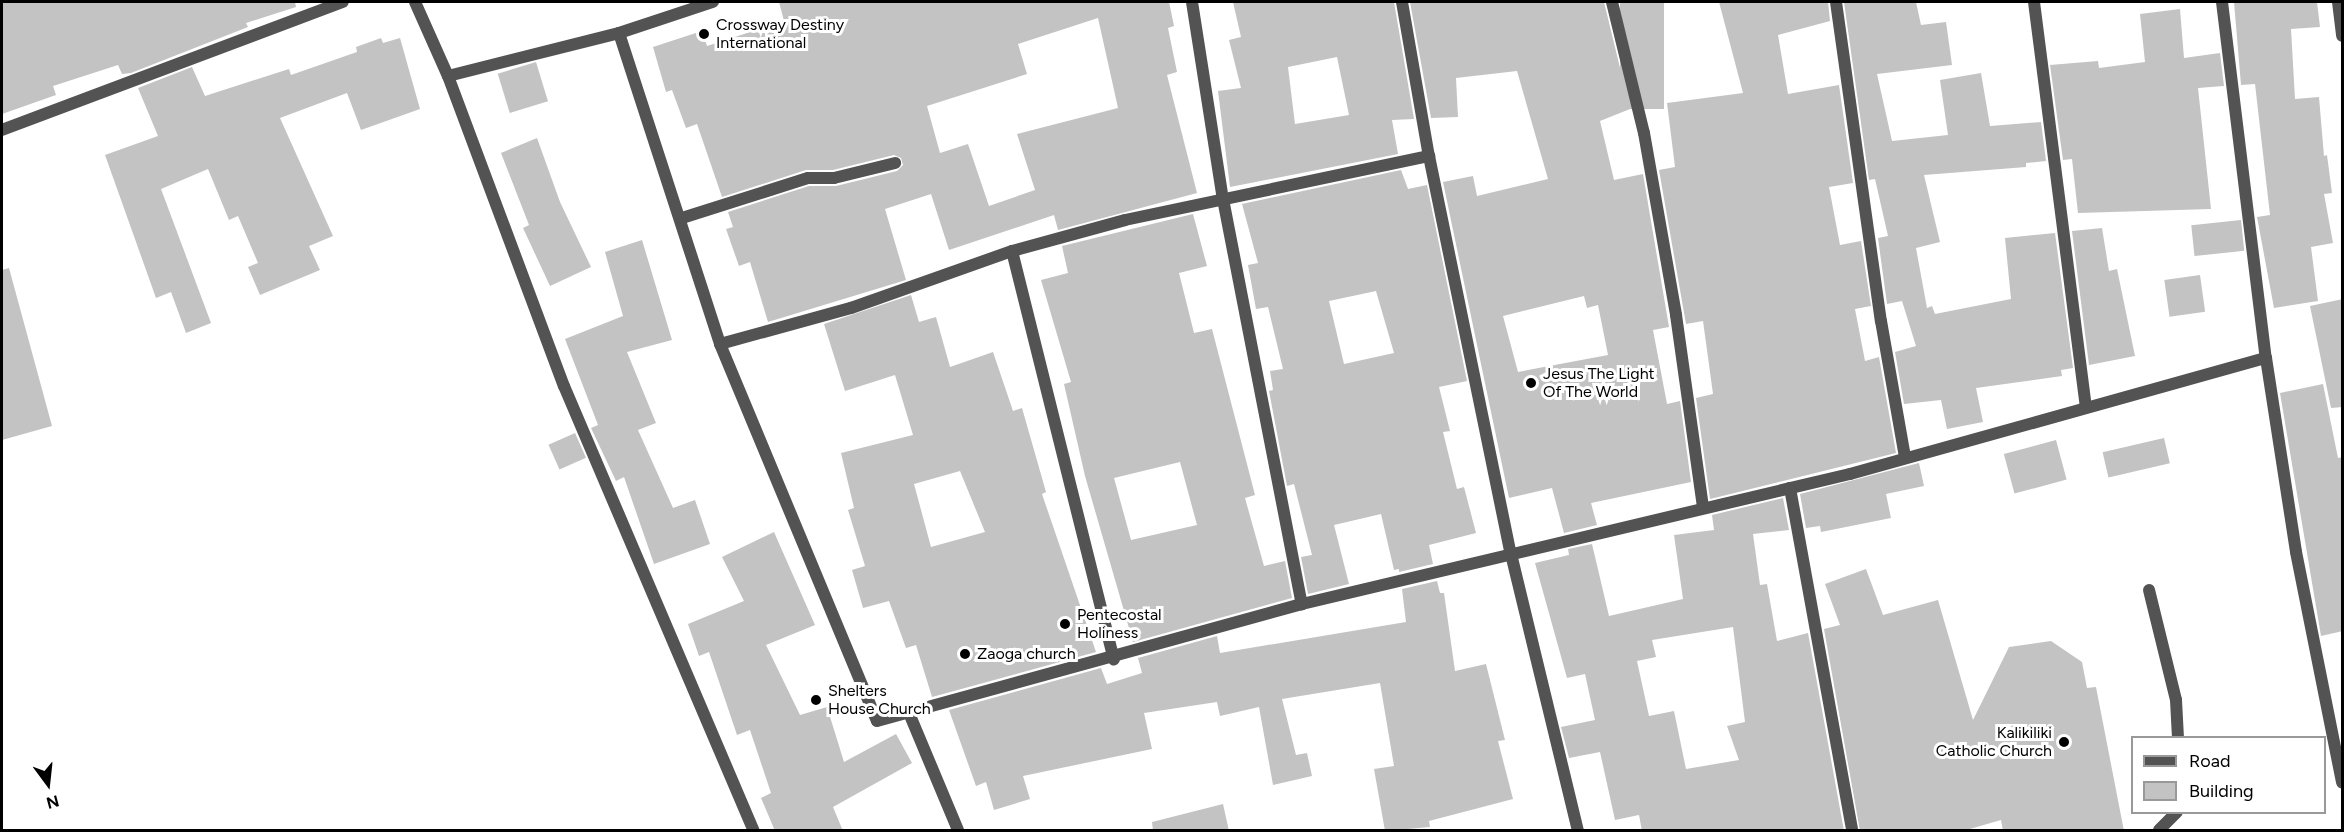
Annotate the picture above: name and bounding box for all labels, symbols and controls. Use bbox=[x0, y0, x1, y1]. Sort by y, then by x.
place label: Crossway Destiny International bbox=[716, 15, 844, 53]
marker: Crossway Destiny International bbox=[697, 27, 711, 41]
place label: Jesus The Light Of The World bbox=[1543, 364, 1655, 402]
marker: Jesus The Light Of The World bbox=[1524, 376, 1538, 390]
place label: Pentecostal Holiness bbox=[1077, 605, 1162, 643]
marker: Pentecostal Holiness bbox=[1058, 617, 1072, 631]
place label: Zaoga church bbox=[977, 644, 1076, 664]
marker: Zaoga church bbox=[958, 647, 972, 661]
place label: Shelters House Church bbox=[828, 681, 931, 719]
marker: Shelters House Church bbox=[809, 693, 823, 707]
place label: Kalikiliki Catholic Church bbox=[1936, 723, 2052, 761]
marker: Kalikiliki Catholic Church bbox=[2057, 735, 2071, 749]
legend bbox=[2131, 736, 2326, 814]
text: Road bbox=[2189, 750, 2230, 772]
north arrow bbox=[18, 754, 78, 814]
text: Building bbox=[2189, 780, 2254, 802]
text: N bbox=[44, 791, 61, 813]

